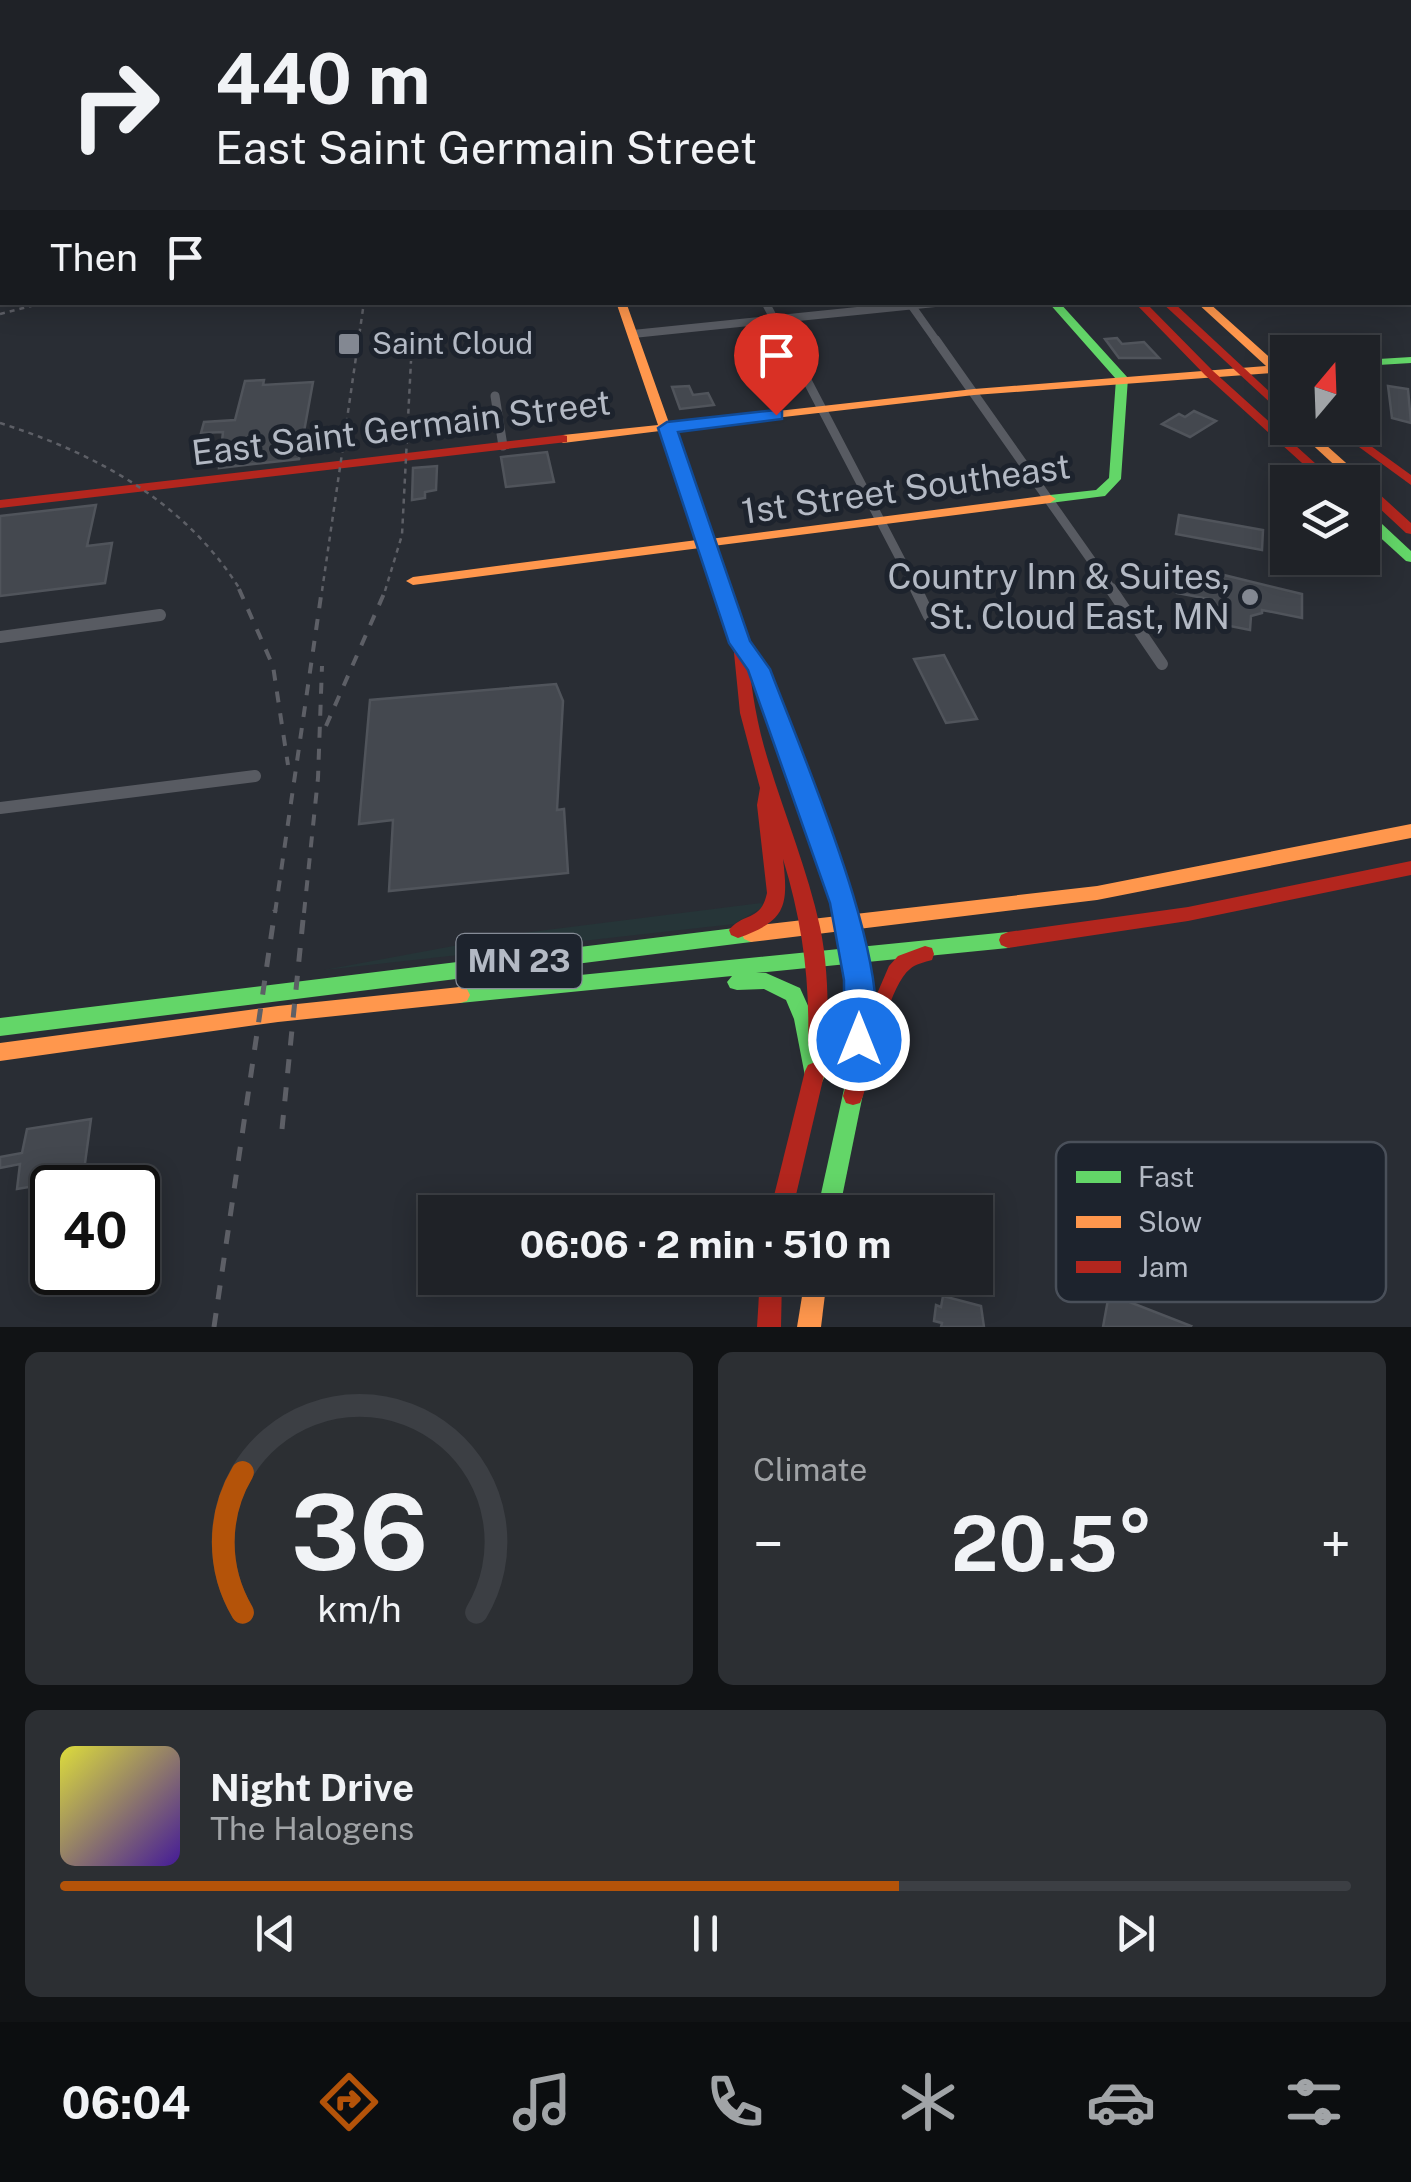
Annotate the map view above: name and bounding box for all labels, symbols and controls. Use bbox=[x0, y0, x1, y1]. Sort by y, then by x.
text: 440 m bbox=[215, 37, 430, 120]
icon: right bbox=[50, 40, 180, 170]
text: East Saint Germain Street bbox=[215, 121, 757, 174]
icon: arrive bbox=[158, 230, 213, 285]
text: Then bbox=[50, 235, 138, 280]
pin bbox=[734, 313, 819, 416]
place label: Saint Cloud bbox=[372, 325, 533, 361]
icon: arrive bbox=[749, 328, 804, 383]
marker: Saint Cloud bbox=[336, 331, 362, 357]
north arrow bbox=[1270, 335, 1380, 445]
map controls bbox=[1270, 335, 1380, 575]
street label: East Saint Germain Street bbox=[189, 381, 613, 474]
street label: 1st Street Southeast bbox=[739, 445, 1073, 532]
button: layers bbox=[1270, 465, 1380, 575]
place label: Country Inn & Suites, St. Cloud East, MN bbox=[888, 556, 1230, 637]
marker: Country Inn & Suites, St. Cloud East, MN bbox=[1239, 586, 1261, 608]
road number: MN 23 bbox=[456, 934, 582, 988]
position arrow bbox=[807, 988, 911, 1092]
legend bbox=[1056, 1142, 1386, 1302]
text: Fast bbox=[1138, 1160, 1194, 1193]
speed limit sign: 40 bbox=[30, 1165, 160, 1295]
text: Slow bbox=[1138, 1205, 1202, 1238]
text: 06:06 · 2 min · 510 m bbox=[520, 1222, 891, 1267]
text: Jam bbox=[1138, 1250, 1189, 1283]
text: Climate bbox=[753, 1451, 867, 1488]
text: 36 bbox=[290, 1471, 428, 1593]
text: 20.5° bbox=[951, 1500, 1153, 1588]
text: − bbox=[753, 1512, 784, 1576]
text: + bbox=[1320, 1512, 1351, 1576]
text: km/h bbox=[317, 1588, 401, 1630]
text: Night Drive bbox=[210, 1765, 414, 1810]
text: The Halogens bbox=[210, 1810, 414, 1847]
icon: previous bbox=[248, 1906, 303, 1961]
icon: pause bbox=[678, 1906, 733, 1961]
icon: next bbox=[1108, 1906, 1163, 1961]
icon: directions bbox=[314, 2067, 384, 2137]
icon: music bbox=[507, 2067, 577, 2137]
icon: phone bbox=[700, 2067, 770, 2137]
icon: climate bbox=[893, 2067, 963, 2137]
icon: car bbox=[1086, 2067, 1156, 2137]
icon: filters bbox=[1279, 2067, 1349, 2137]
text: 06:04 bbox=[62, 2076, 191, 2129]

